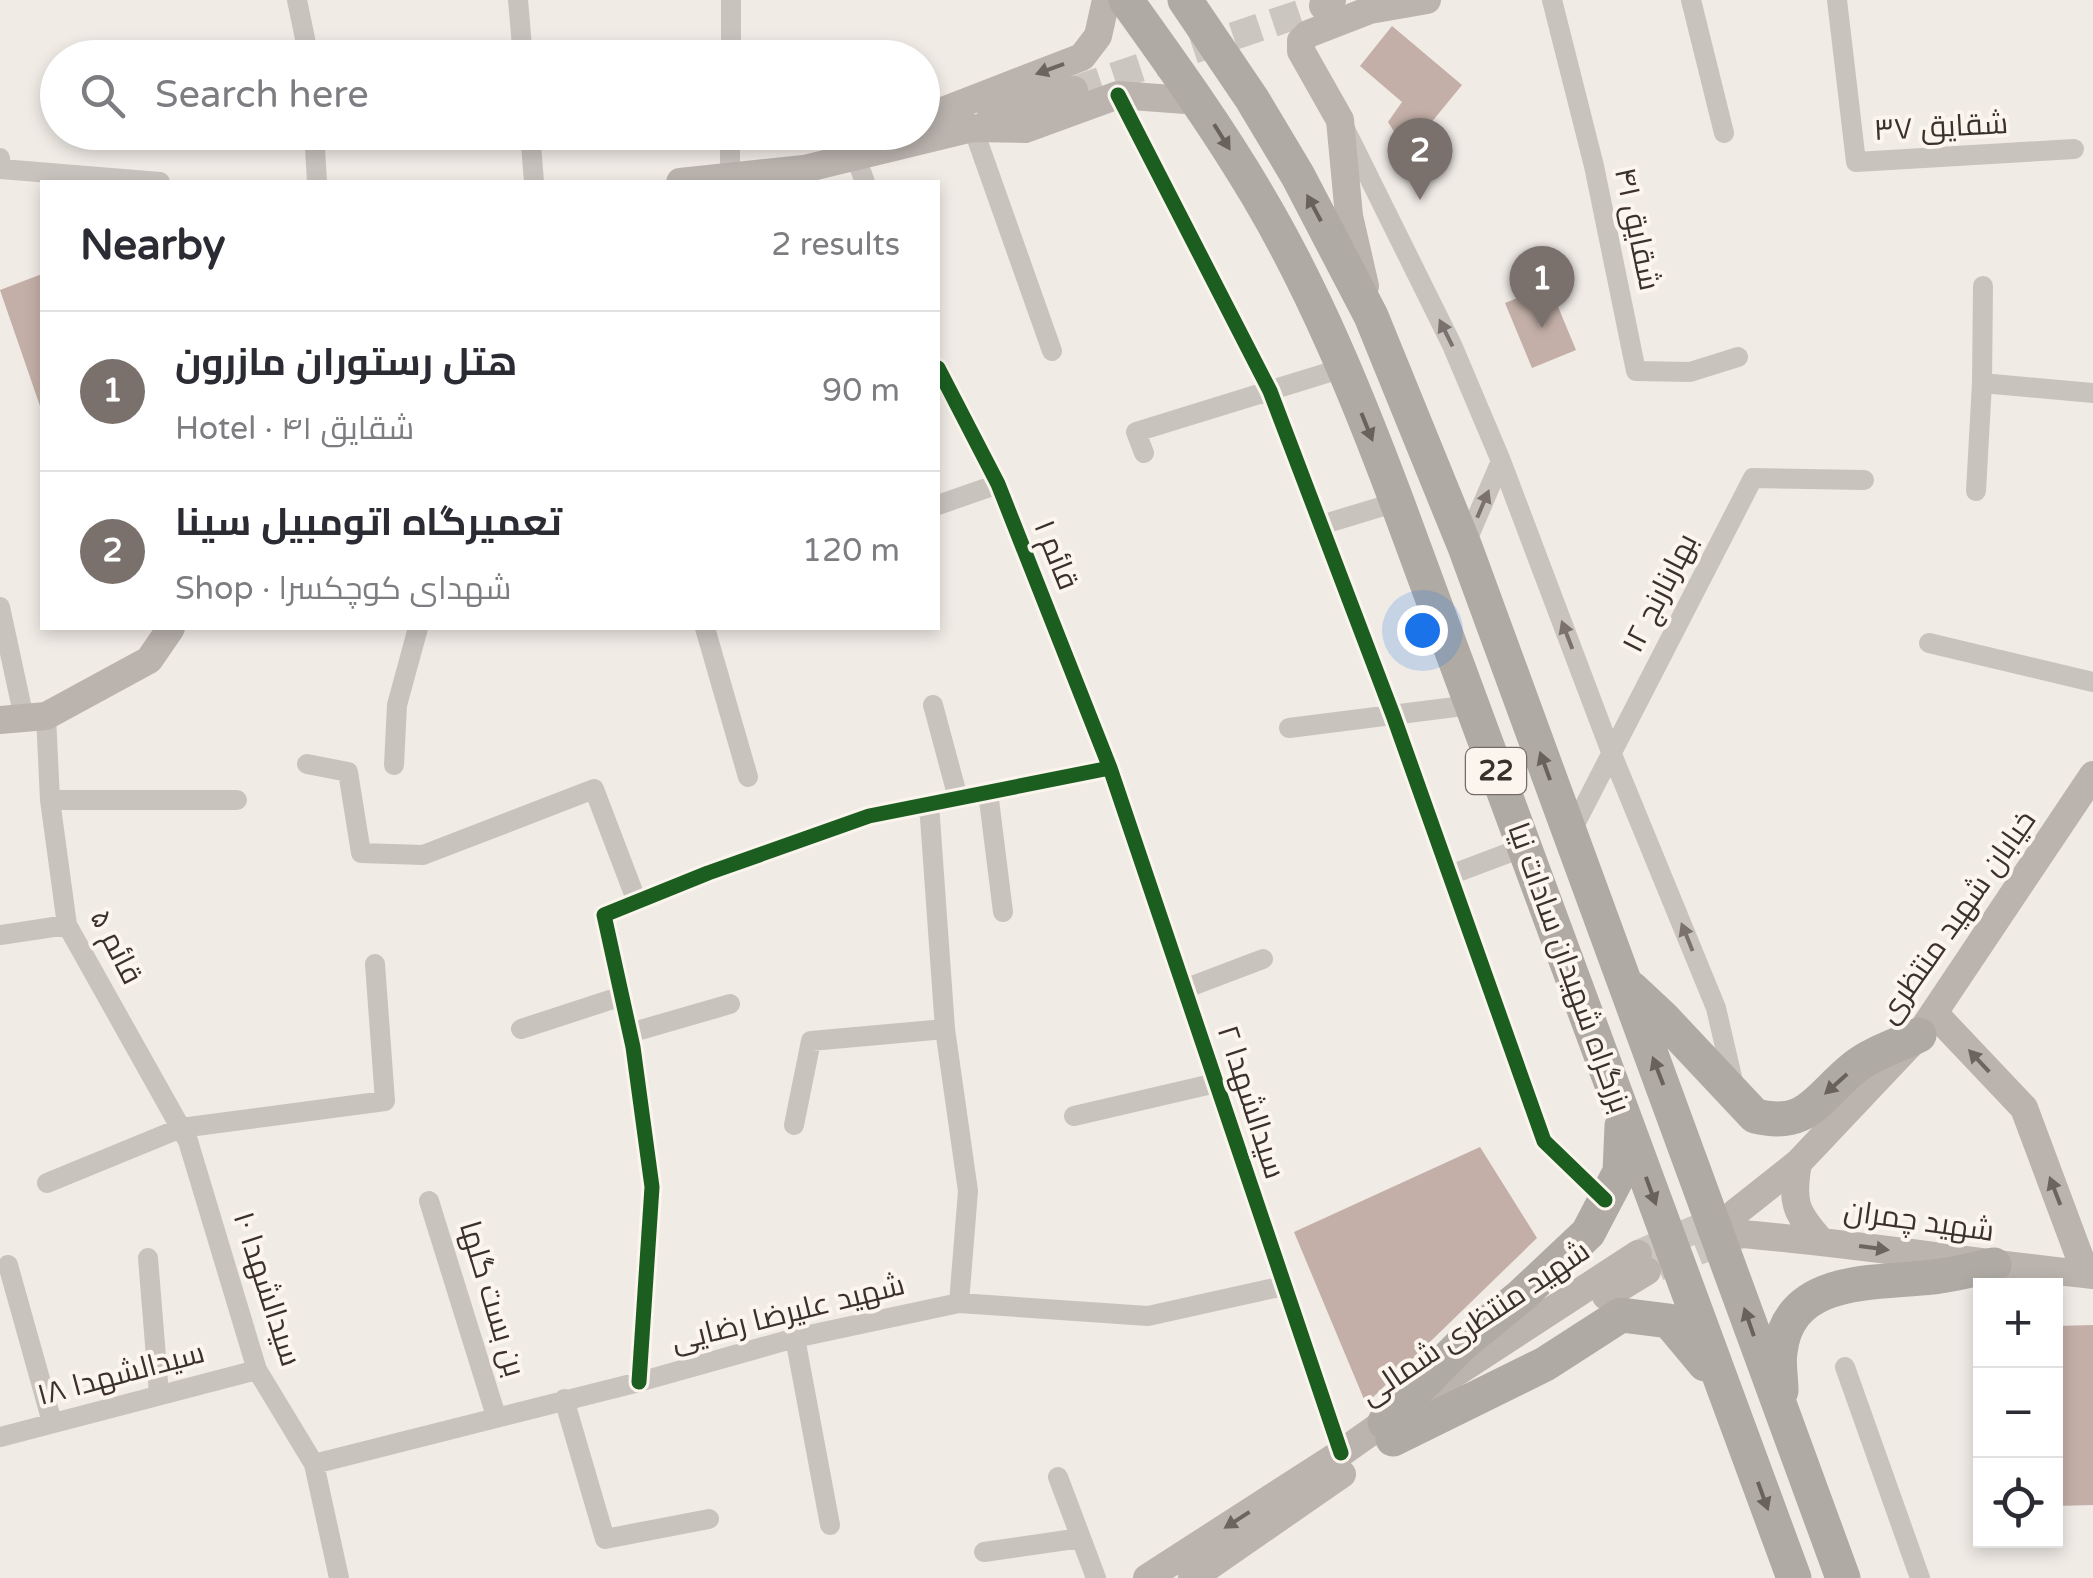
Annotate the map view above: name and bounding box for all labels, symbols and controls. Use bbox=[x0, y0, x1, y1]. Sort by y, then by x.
search box bbox=[40, 40, 940, 150]
one-way arrow bbox=[1035, 62, 1065, 77]
icon: search bbox=[75, 68, 130, 123]
text: Search here bbox=[155, 72, 369, 118]
street label: شقایق ۳۷ bbox=[1873, 105, 2009, 149]
pin: 2 bbox=[1388, 118, 1452, 200]
one-way arrow bbox=[1212, 123, 1230, 151]
street label: شقایق ۴۱ bbox=[1606, 164, 1668, 294]
one-way arrow bbox=[1306, 193, 1323, 222]
text: Nearby bbox=[80, 220, 225, 271]
text: 2 results bbox=[771, 226, 900, 264]
pin: 1 bbox=[1510, 245, 1574, 328]
one-way arrow bbox=[1438, 319, 1455, 348]
text: هتل رستوران مازرون bbox=[175, 340, 517, 386]
text: 1 bbox=[102, 372, 123, 410]
text: 90 m bbox=[822, 372, 900, 410]
text: Hotel · شقایق ۴۱ bbox=[175, 410, 414, 448]
one-way arrow bbox=[1359, 412, 1375, 442]
one-way arrow bbox=[1475, 489, 1491, 519]
text: تعمیرگاه اتومبیل سینا bbox=[175, 500, 562, 546]
street label: قائم ۱ bbox=[1024, 515, 1087, 596]
street label: بهارنارنج ۱۲ bbox=[1614, 527, 1707, 659]
text: 2 bbox=[102, 532, 123, 570]
text: 120 m bbox=[802, 532, 900, 570]
text: Shop · شهدای کوچکسرا bbox=[175, 570, 511, 608]
your location bbox=[1397, 605, 1448, 656]
one-way arrow bbox=[1559, 620, 1574, 650]
road number: 22 bbox=[1466, 748, 1526, 794]
one-way arrow bbox=[1537, 751, 1552, 781]
street label: خیابان شهید منتظری bbox=[1870, 803, 2044, 1031]
street label: بزرگراه شهیدان سادات نیا bbox=[1499, 818, 1639, 1118]
street label: قائم ۵ bbox=[81, 903, 150, 991]
one-way arrow bbox=[1678, 922, 1694, 952]
street label: سیدالشهدا ۲ bbox=[1209, 1021, 1293, 1183]
one-way arrow bbox=[1968, 1049, 1991, 1073]
one-way arrow bbox=[1650, 1055, 1665, 1085]
one-way arrow bbox=[1824, 1073, 1849, 1095]
one-way arrow bbox=[2047, 1176, 2062, 1206]
one-way arrow bbox=[1644, 1177, 1659, 1207]
street label: شهید چمران bbox=[1842, 1192, 1996, 1250]
street label: سیدالشهدا ۱۰ bbox=[225, 1207, 309, 1371]
street label: بن بست گلها bbox=[451, 1217, 533, 1381]
street label: شهید منتظری شمالی bbox=[1353, 1232, 1597, 1414]
one-way arrow bbox=[1858, 1240, 1890, 1256]
street label: شهید علیرضا رضایی bbox=[667, 1266, 909, 1360]
map controls bbox=[1973, 1278, 2063, 1548]
button: + bbox=[1973, 1278, 2063, 1368]
one-way arrow bbox=[1741, 1307, 1756, 1337]
street label: سیدالشهدا ۱۸ bbox=[33, 1334, 209, 1414]
button: − bbox=[1973, 1368, 2063, 1458]
button: locate bbox=[1973, 1458, 2063, 1548]
one-way arrow bbox=[1756, 1481, 1771, 1511]
one-way arrow bbox=[1223, 1511, 1251, 1528]

